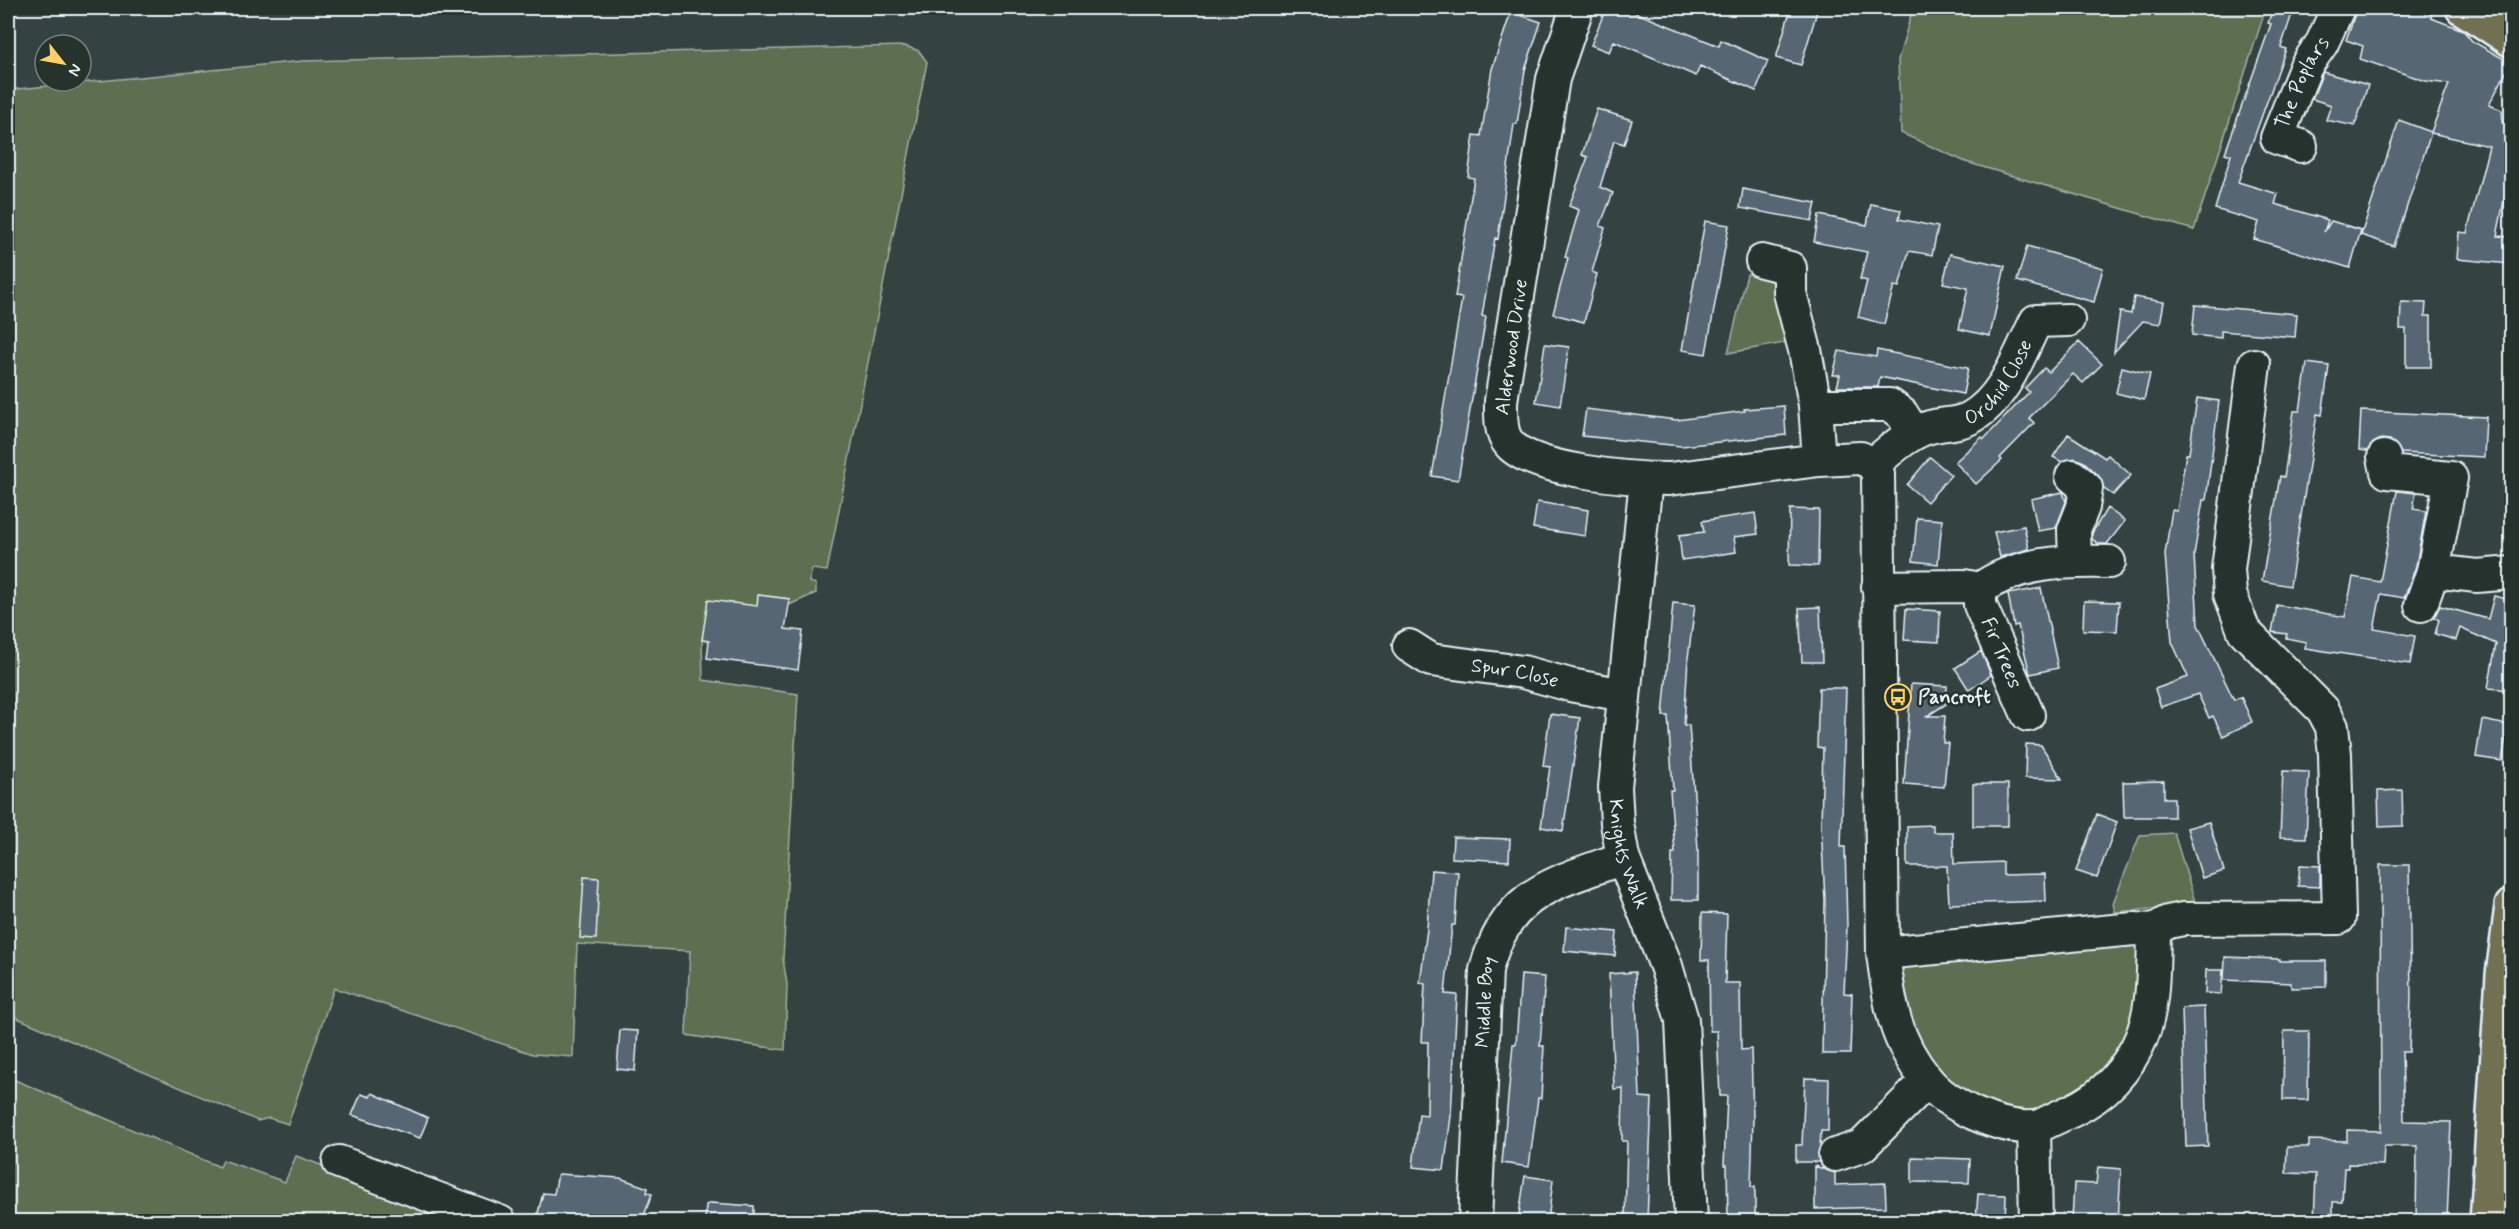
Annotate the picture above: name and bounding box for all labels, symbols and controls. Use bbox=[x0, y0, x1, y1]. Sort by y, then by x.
north arrow bbox=[33, 33, 93, 93]
street label: The Poplars bbox=[2269, 33, 2336, 133]
text: N bbox=[63, 60, 86, 80]
street label: Alderwood Drive bbox=[1489, 277, 1535, 417]
street label: Orchid Close bbox=[1959, 335, 2039, 432]
street label: Fir Trees bbox=[1974, 613, 2028, 693]
street label: Spur Close bbox=[1469, 652, 1562, 695]
bus stop icon: Pancroft bbox=[1883, 682, 1913, 712]
place label: Pancroft bbox=[1918, 684, 1991, 711]
street label: Knights Walk bbox=[1602, 798, 1655, 913]
street label: Middle Boy bbox=[1469, 953, 1503, 1049]

